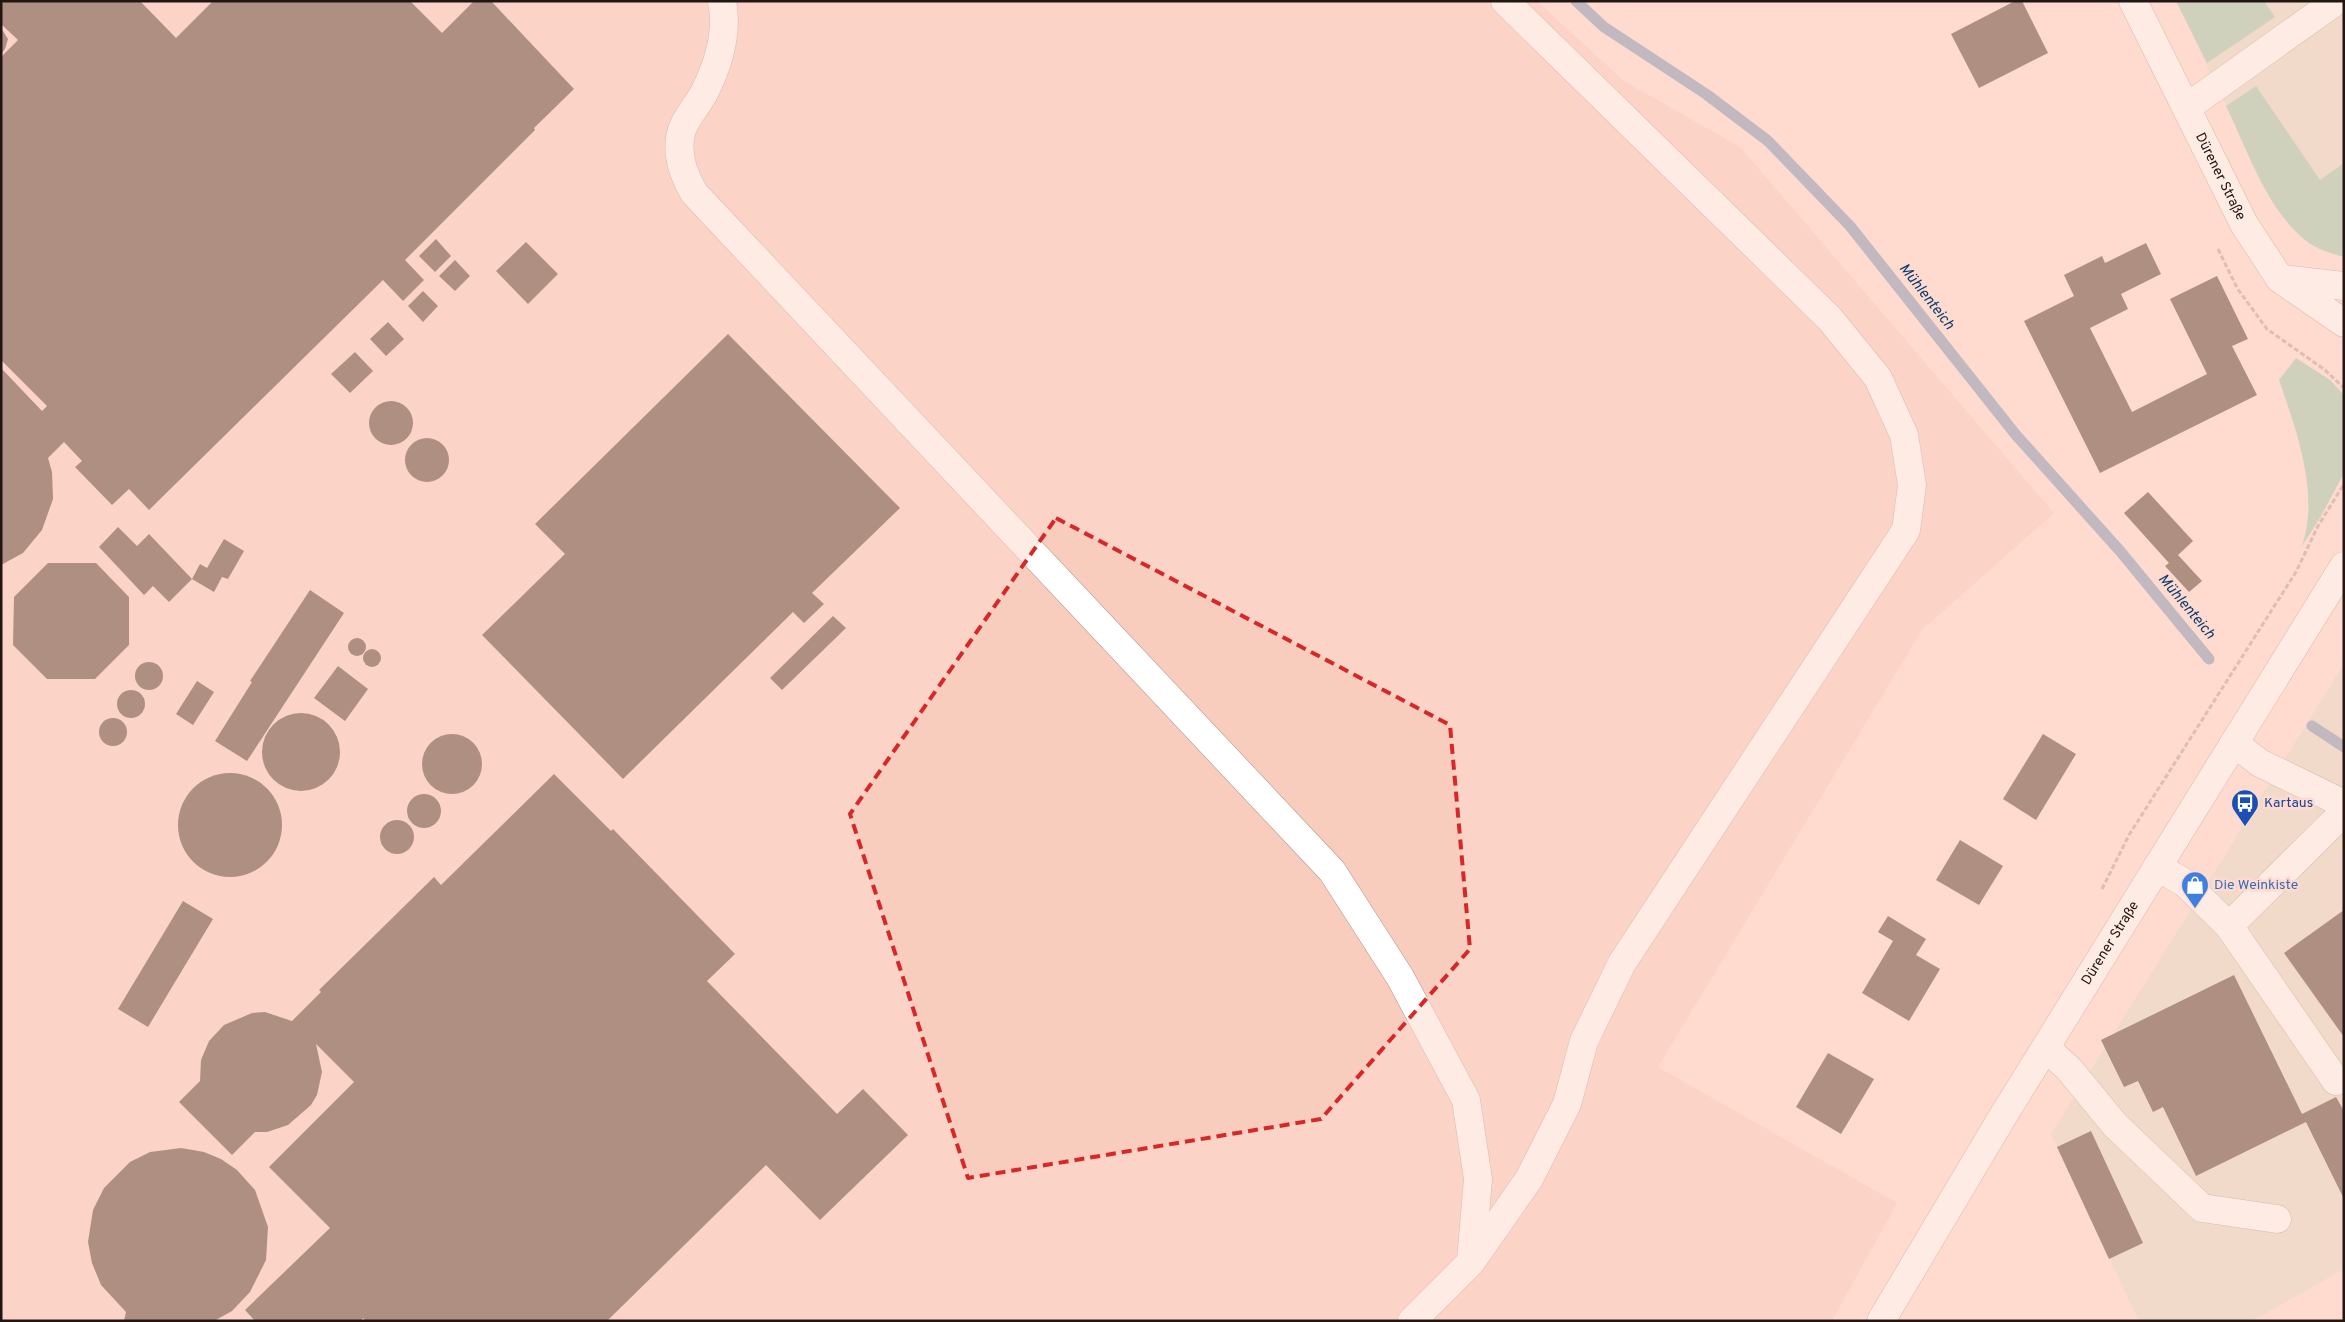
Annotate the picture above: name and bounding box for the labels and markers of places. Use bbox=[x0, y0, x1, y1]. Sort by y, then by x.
bus stop icon: Kartaus bbox=[2230, 788, 2260, 827]
place label: Kartaus bbox=[2264, 795, 2313, 812]
shop icon: Die Weinkiste bbox=[2180, 870, 2210, 909]
place label: Die Weinkiste bbox=[2214, 877, 2298, 894]

